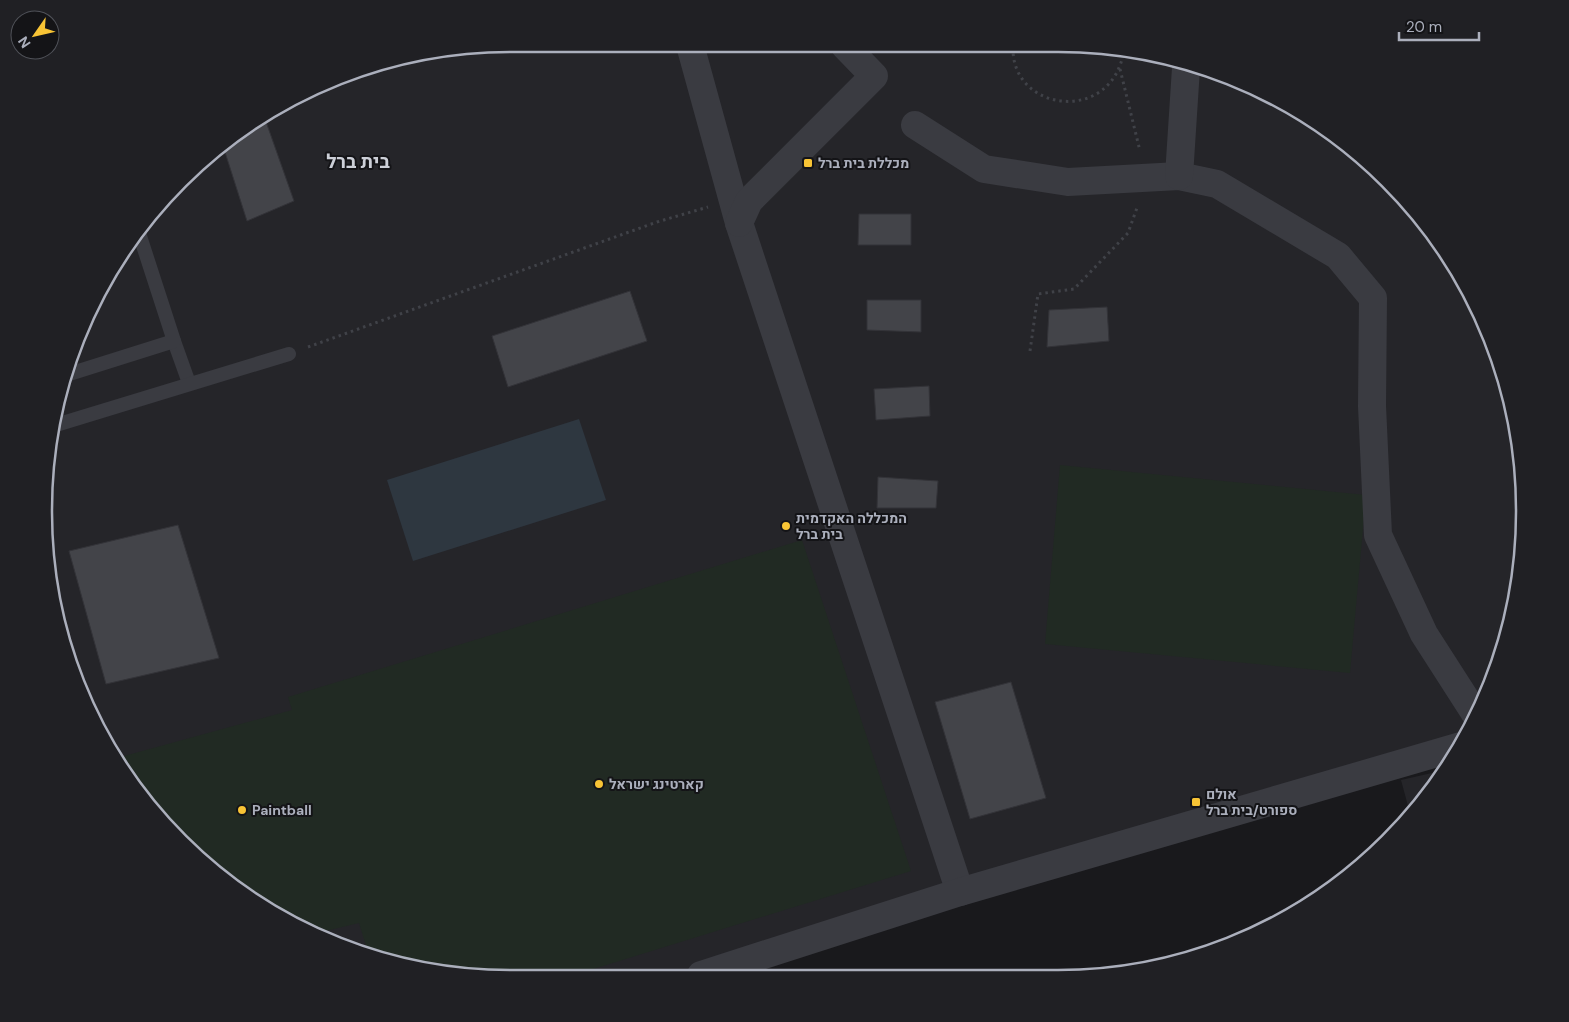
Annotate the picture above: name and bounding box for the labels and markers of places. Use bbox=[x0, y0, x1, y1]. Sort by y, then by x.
place label: מכללת בית ברל bbox=[818, 154, 909, 172]
marker: מכללת בית ברל bbox=[802, 157, 814, 169]
place label: המכללה האקדמית בית ברל bbox=[796, 509, 907, 543]
marker: המכללה האקדמית בית ברל bbox=[780, 520, 792, 532]
place label: קארטינג ישראל bbox=[609, 775, 704, 793]
marker: קארטינג ישראל bbox=[593, 778, 605, 790]
place label: אולם ספורט/בית ברל bbox=[1206, 785, 1297, 819]
marker: אולם ספורט/בית ברל bbox=[1190, 796, 1202, 808]
place label: Paintball bbox=[252, 801, 312, 819]
marker: Paintball bbox=[236, 804, 248, 816]

